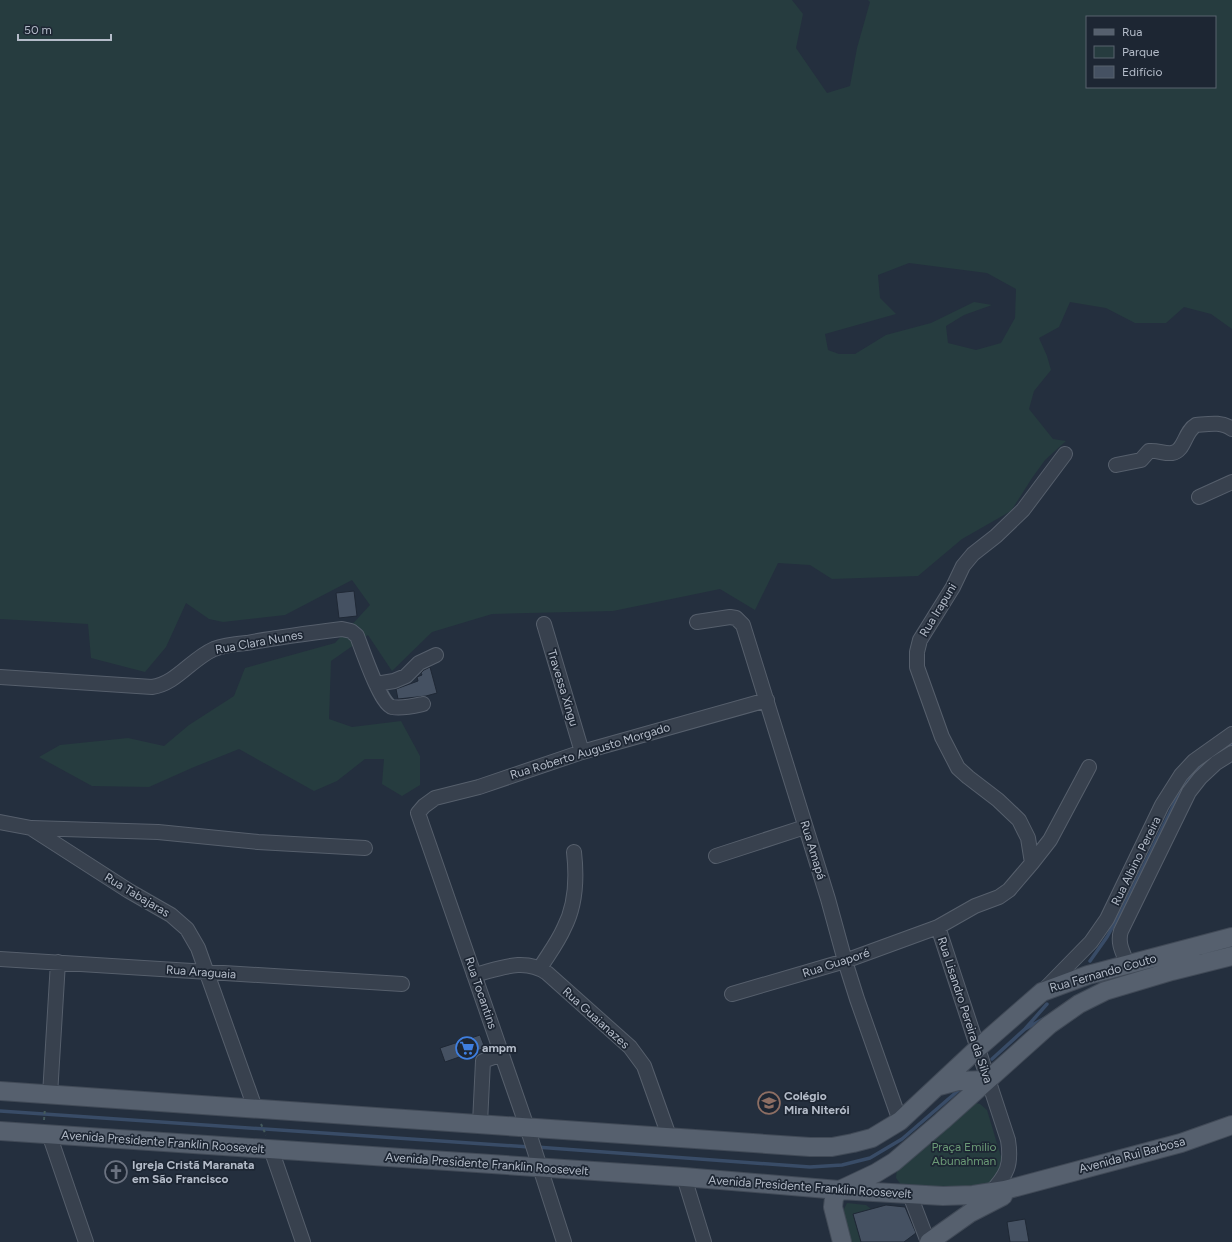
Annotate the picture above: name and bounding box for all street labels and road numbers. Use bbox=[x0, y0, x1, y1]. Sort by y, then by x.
street label: Rua Irapuni bbox=[917, 581, 959, 639]
street label: Rua Clara Nunes bbox=[214, 627, 304, 657]
street label: Travessa Xingu bbox=[545, 648, 581, 728]
street label: Rua Roberto Augusto Morgado bbox=[508, 720, 672, 782]
street label: Rua Albino Pereira bbox=[1108, 814, 1164, 908]
street label: Rua Amapá bbox=[797, 819, 829, 881]
street label: Rua Tabajaras bbox=[102, 870, 172, 920]
street label: Rua Lisandro Pereira da Silva bbox=[935, 935, 995, 1085]
street label: Rua Guaporé bbox=[801, 945, 872, 980]
street label: Rua Fernando Couto bbox=[1048, 951, 1158, 995]
street label: Rua Tocantins bbox=[462, 955, 500, 1031]
street label: Rua Araguaia bbox=[165, 963, 237, 981]
street label: Rua Guaianazes bbox=[560, 984, 633, 1052]
street label: Avenida Presidente Franklin Roosevelt bbox=[61, 1128, 266, 1156]
street label: Avenida Rui Barbosa bbox=[1077, 1134, 1187, 1176]
street label: Avenida Presidente Franklin Roosevelt bbox=[385, 1150, 590, 1178]
street label: Avenida Presidente Franklin Roosevelt bbox=[708, 1173, 913, 1201]

